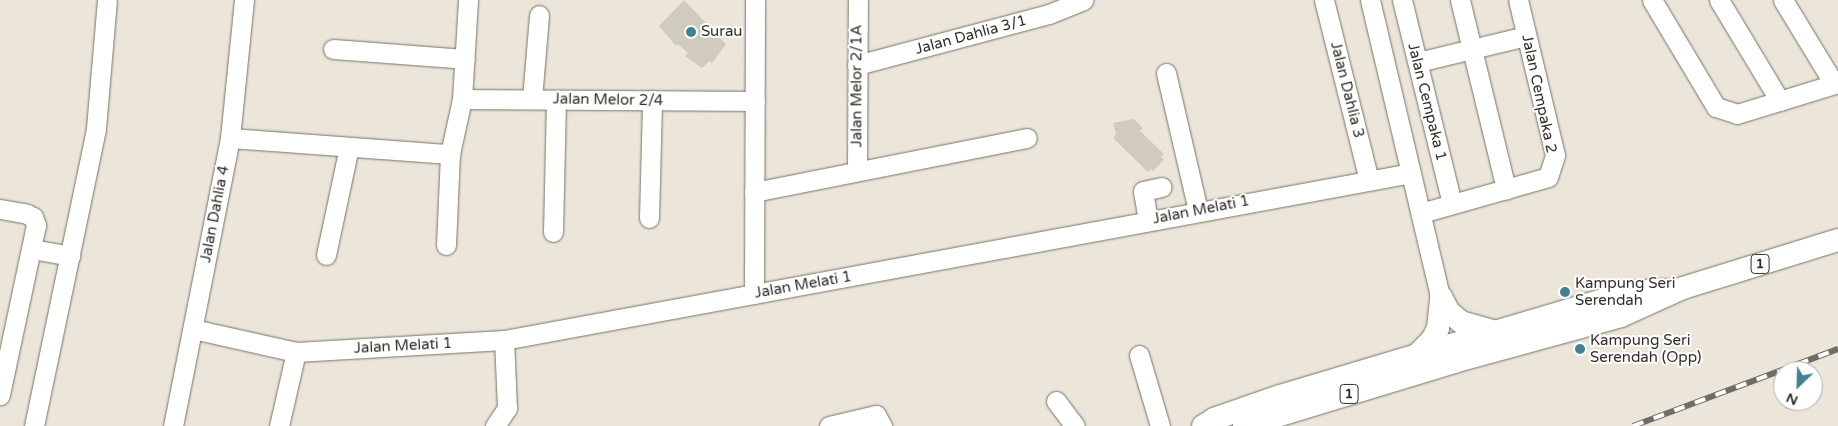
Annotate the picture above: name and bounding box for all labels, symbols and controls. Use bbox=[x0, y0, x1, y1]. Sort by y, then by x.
street label: Jalan Dahlia 3/1 bbox=[913, 11, 1029, 59]
place label: Surau bbox=[701, 23, 742, 41]
street label: Jalan Melor 2/1A bbox=[848, 25, 866, 147]
marker: Surau bbox=[685, 26, 697, 38]
street label: Jalan Cempaka 2 bbox=[1518, 33, 1560, 155]
street label: Jalan Dahlia 3 bbox=[1326, 40, 1368, 140]
street label: Jalan Cempaka 1 bbox=[1404, 41, 1450, 163]
street label: Jalan Melor 2/4 bbox=[553, 90, 663, 110]
street label: Jalan Dahlia 4 bbox=[197, 164, 233, 264]
street label: Jalan Melati 1 bbox=[1151, 192, 1251, 228]
road number: 1 bbox=[1750, 252, 1770, 276]
street label: Jalan Melati 1 bbox=[753, 268, 853, 302]
place label: Kampung Seri Serendah bbox=[1575, 274, 1676, 309]
marker: Kampung Seri Serendah bbox=[1559, 286, 1571, 298]
place label: Kampung Seri Serendah (Opp) bbox=[1590, 331, 1702, 366]
street label: Jalan Melati 1 bbox=[354, 334, 452, 358]
marker: Kampung Seri Serendah (Opp) bbox=[1574, 343, 1586, 355]
north arrow bbox=[1773, 361, 1823, 411]
road number: 1 bbox=[1339, 382, 1359, 406]
text: N bbox=[1784, 389, 1801, 409]

